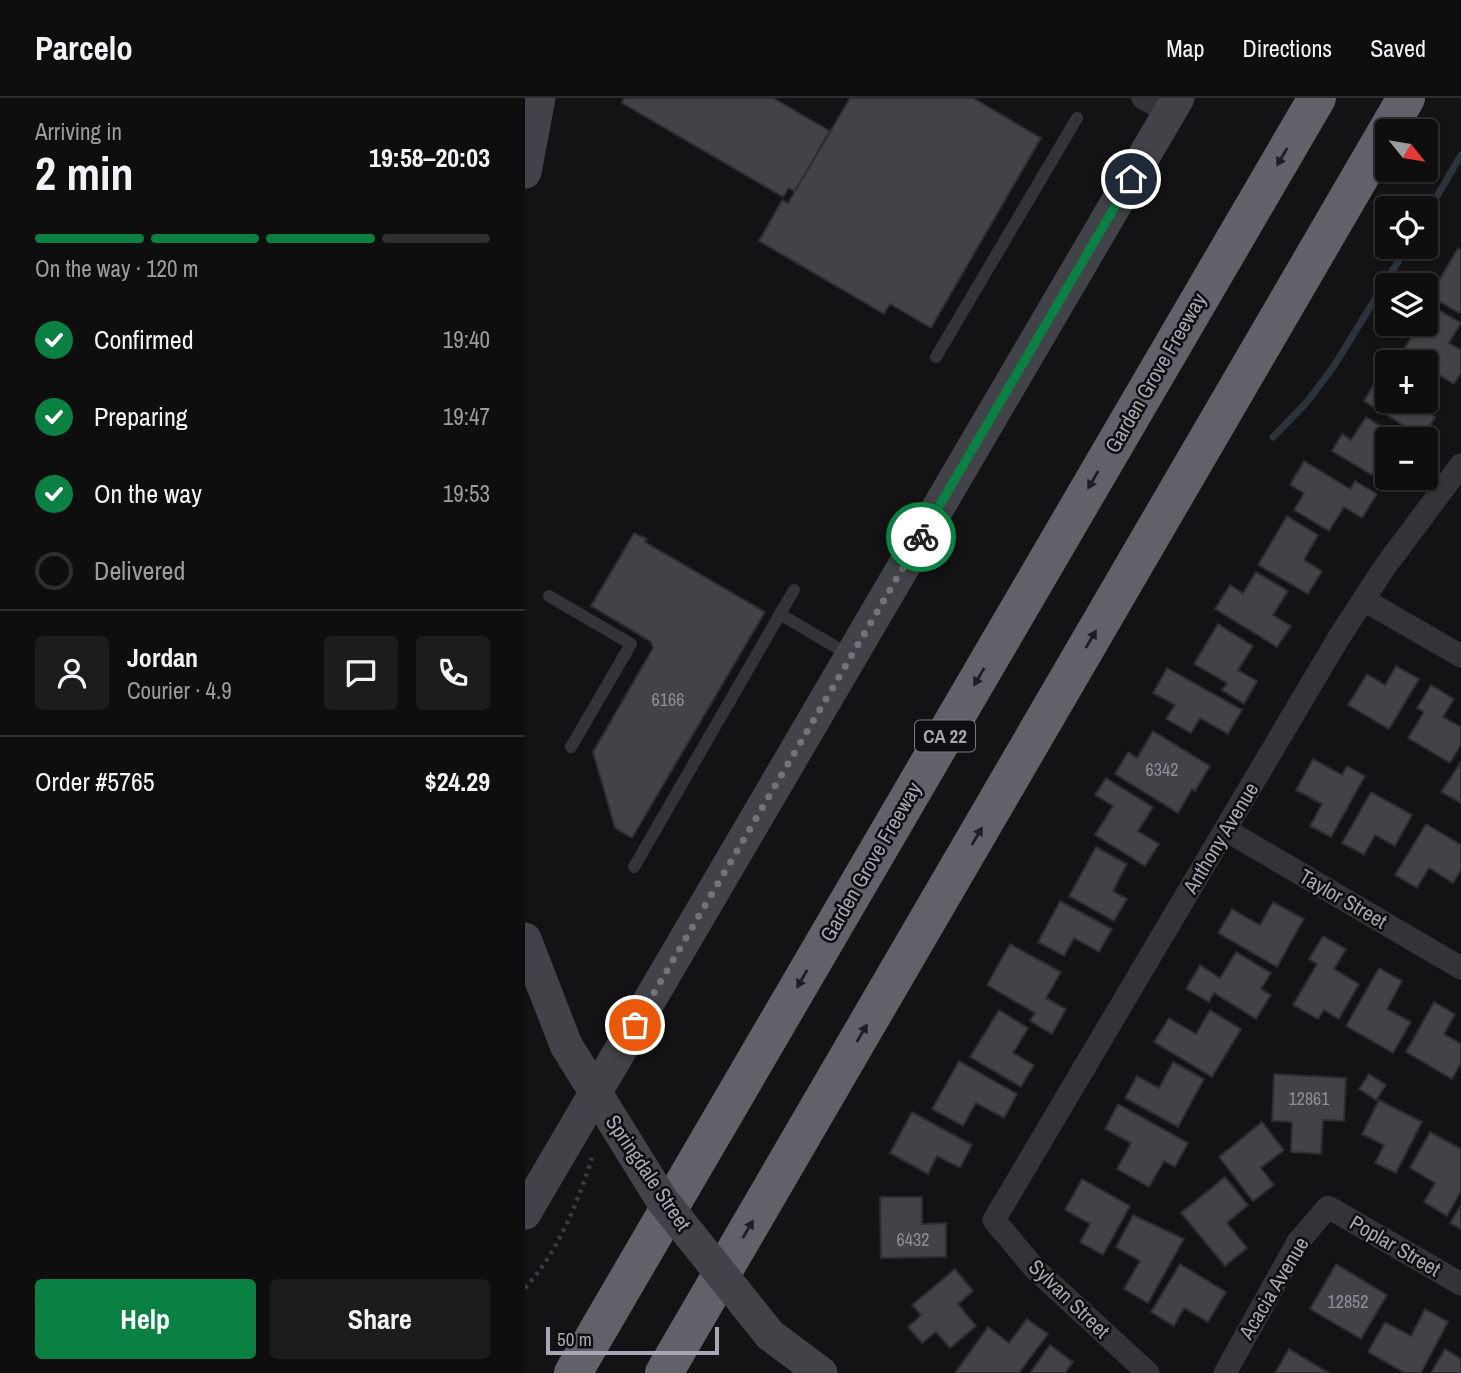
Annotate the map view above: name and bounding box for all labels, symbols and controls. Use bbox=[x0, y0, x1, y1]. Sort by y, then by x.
text: Parcelo bbox=[35, 26, 133, 70]
text: Map bbox=[1166, 32, 1204, 64]
text: Directions bbox=[1242, 32, 1332, 64]
text: Saved bbox=[1370, 32, 1426, 64]
text: Arriving in bbox=[35, 116, 122, 147]
north arrow bbox=[1375, 119, 1439, 182]
map controls bbox=[1375, 119, 1438, 490]
text: 19:58–20:03 bbox=[369, 140, 490, 175]
text: 2 min bbox=[35, 142, 134, 204]
one-way arrow bbox=[1276, 147, 1288, 167]
pin bbox=[1101, 149, 1161, 209]
icon: home bbox=[1112, 160, 1150, 198]
button: locate bbox=[1375, 196, 1438, 259]
text: On the way · 120 m bbox=[35, 253, 199, 284]
button: layers bbox=[1375, 273, 1438, 336]
street label: Garden Grove Freeway bbox=[1098, 287, 1213, 458]
icon: check bbox=[35, 321, 73, 359]
text: Confirmed bbox=[94, 322, 194, 357]
text: 19:40 bbox=[443, 324, 490, 355]
button: + bbox=[1375, 350, 1438, 413]
icon: check bbox=[35, 398, 73, 436]
text: Preparing bbox=[94, 399, 188, 434]
text: 19:47 bbox=[443, 401, 490, 432]
button: − bbox=[1375, 427, 1438, 490]
one-way arrow bbox=[1087, 471, 1100, 490]
icon: check bbox=[35, 475, 73, 513]
text: On the way bbox=[94, 476, 202, 511]
text: 19:53 bbox=[443, 478, 490, 509]
courier bbox=[886, 502, 956, 572]
icon: bike bbox=[902, 518, 940, 556]
text: Delivered bbox=[94, 553, 185, 588]
one-way arrow bbox=[1085, 630, 1097, 649]
button: person bbox=[35, 636, 109, 710]
button: chat bbox=[324, 636, 398, 710]
button: phone bbox=[416, 636, 490, 710]
text: Jordan bbox=[127, 640, 198, 675]
one-way arrow bbox=[973, 667, 985, 687]
text: Courier · 4.9 bbox=[127, 675, 232, 706]
house number: 6166 bbox=[652, 687, 684, 712]
road number: CA 22 bbox=[915, 720, 975, 751]
house number: 6342 bbox=[1146, 757, 1178, 782]
text: Order #5765 bbox=[35, 764, 155, 799]
text: $24.29 bbox=[425, 764, 490, 799]
street label: Garden Grove Freeway bbox=[813, 776, 928, 947]
street label: Anthony Avenue bbox=[1175, 777, 1265, 900]
one-way arrow bbox=[970, 826, 983, 845]
street label: Taylor Street bbox=[1294, 862, 1393, 935]
one-way arrow bbox=[796, 970, 809, 989]
pin bbox=[605, 995, 665, 1055]
icon: bag bbox=[616, 1006, 654, 1044]
one-way arrow bbox=[856, 1023, 868, 1042]
house number: 12861 bbox=[1288, 1086, 1330, 1111]
street label: Springdale Street bbox=[599, 1109, 698, 1237]
street label: Poplar Street bbox=[1344, 1208, 1446, 1283]
one-way arrow bbox=[742, 1220, 754, 1239]
house number: 6432 bbox=[897, 1227, 929, 1252]
street label: Acacia Avenue bbox=[1231, 1231, 1316, 1345]
street label: Sylvan Street bbox=[1022, 1253, 1116, 1345]
button: Help bbox=[35, 1279, 256, 1359]
button: Share bbox=[270, 1279, 490, 1359]
house number: 12852 bbox=[1327, 1289, 1369, 1314]
scale bar bbox=[546, 1324, 719, 1356]
text: 50 m bbox=[557, 1326, 592, 1352]

